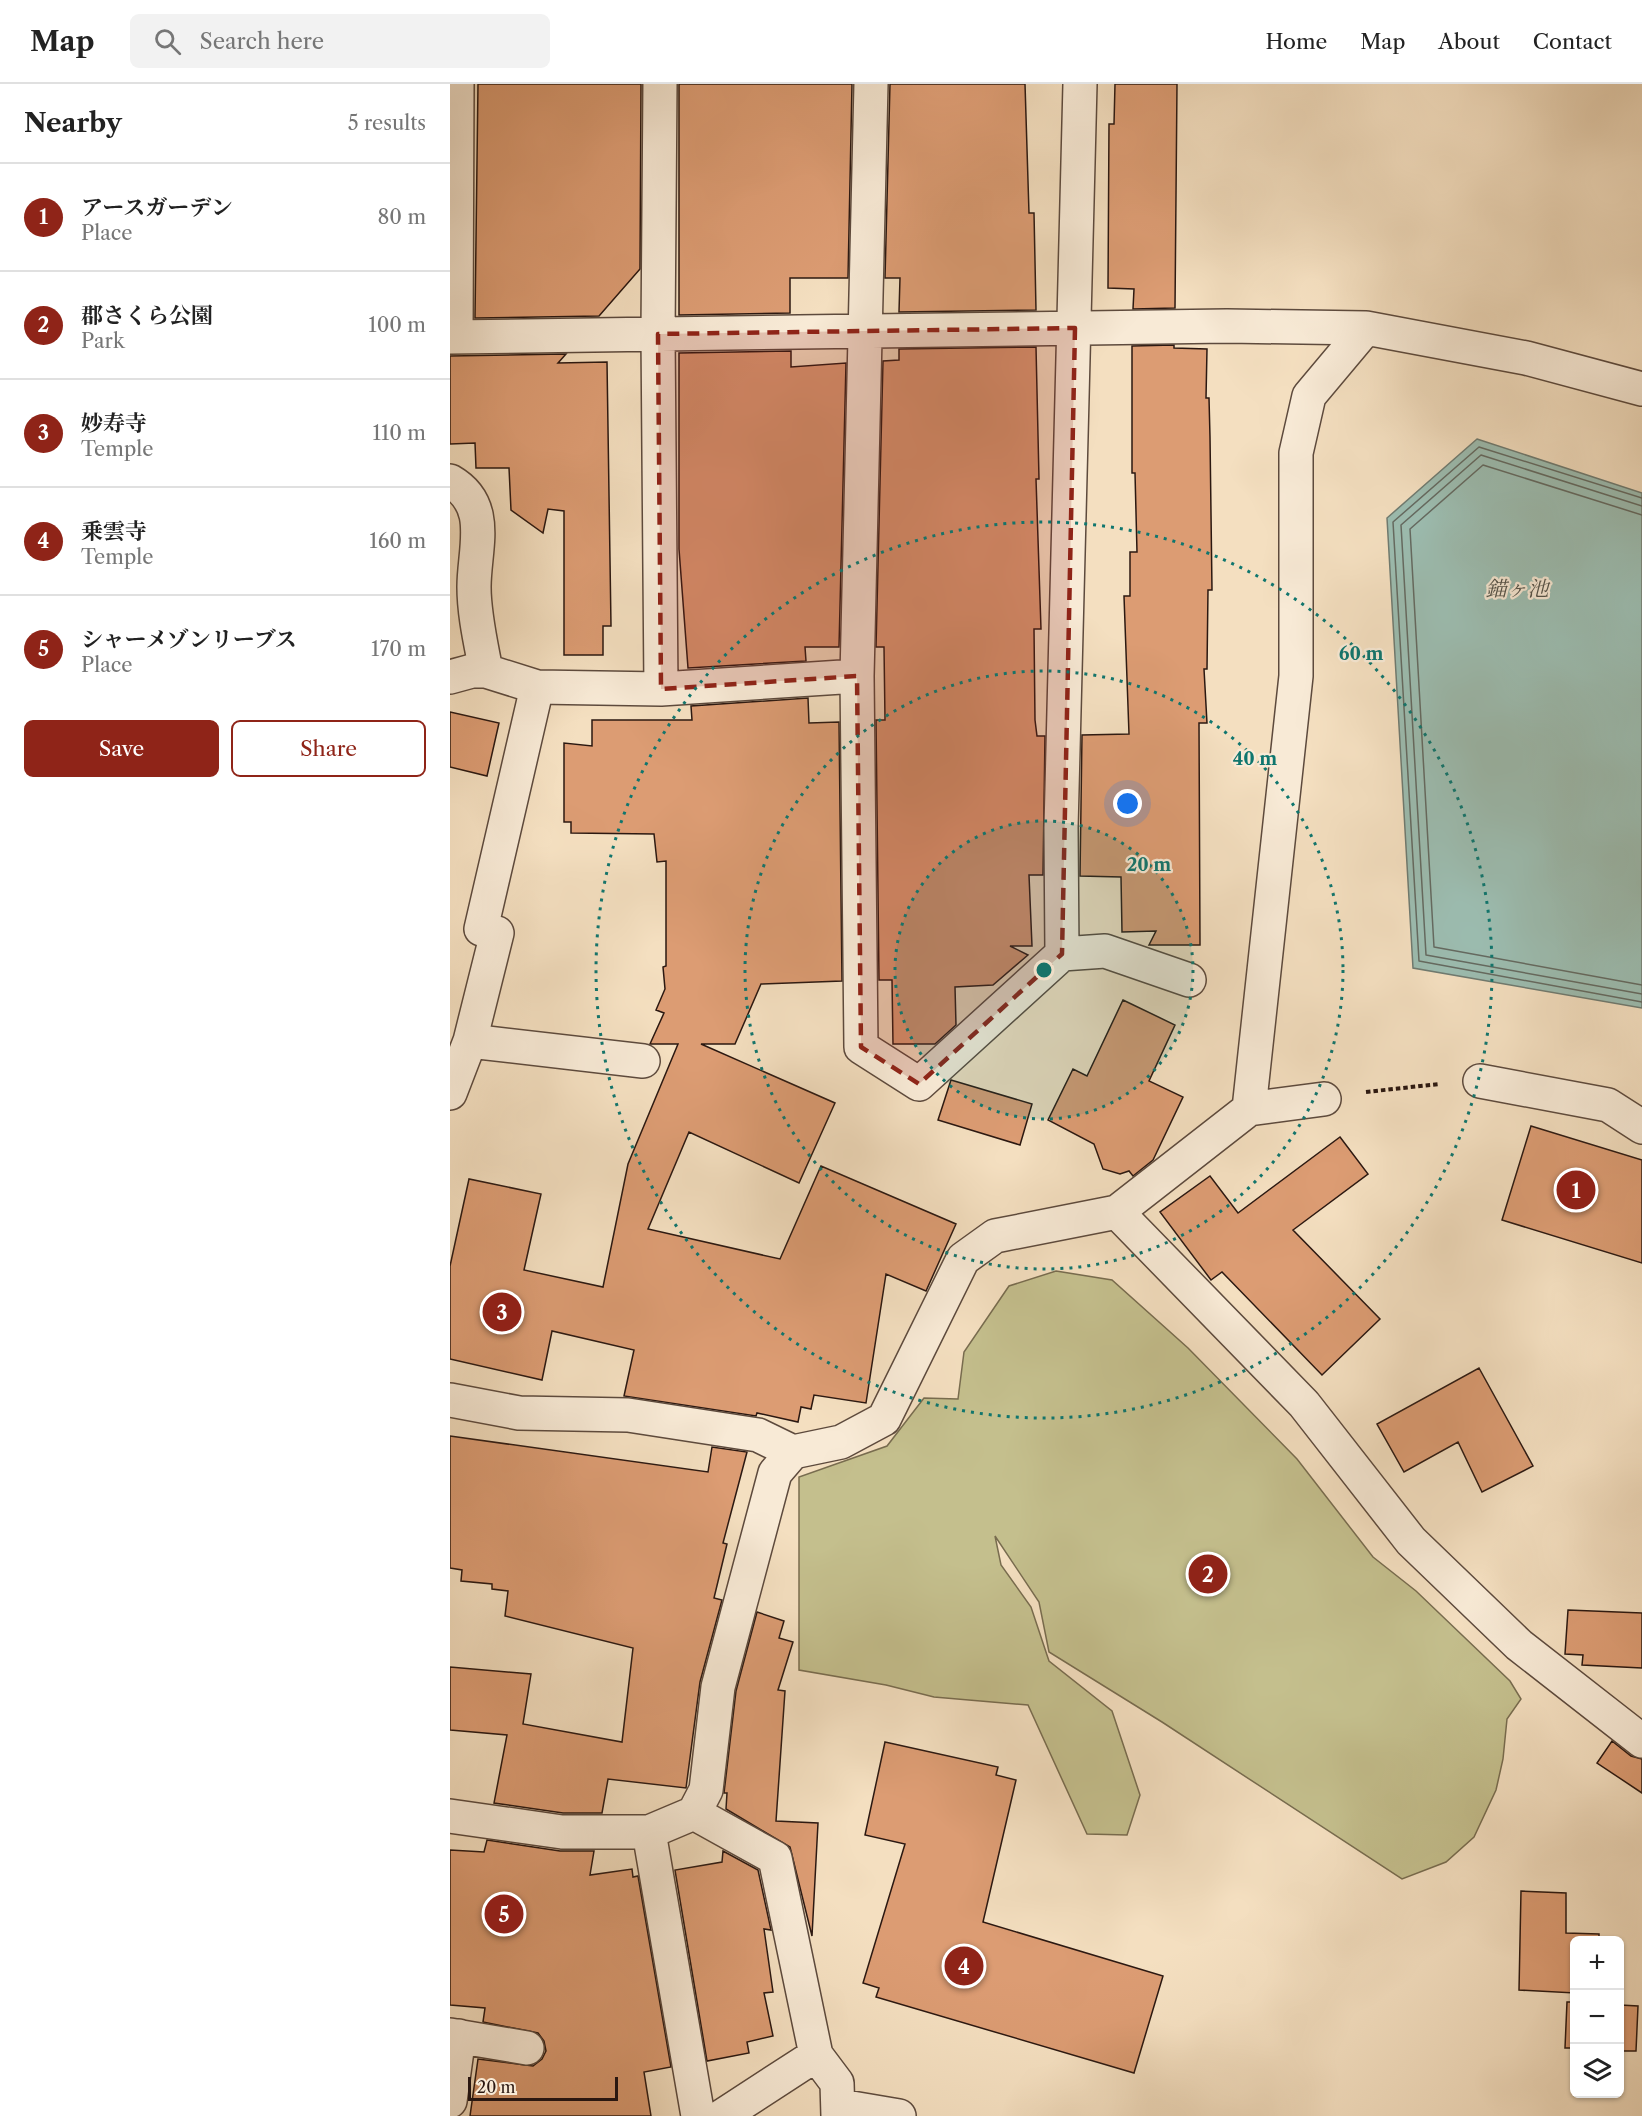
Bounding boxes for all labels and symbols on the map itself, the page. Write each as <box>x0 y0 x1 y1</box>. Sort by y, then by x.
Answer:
water label: 錨ヶ池 <box>1486 576 1550 601</box>
text: 60 m <box>1339 643 1383 665</box>
text: 40 m <box>1233 748 1277 770</box>
your location <box>1113 789 1142 818</box>
text: 20 m <box>1127 854 1171 876</box>
centre of rings <box>1034 960 1054 980</box>
pin: 1 <box>1556 1168 1596 1212</box>
pin: 3 <box>482 1290 522 1334</box>
pin: 2 <box>1188 1552 1227 1596</box>
pin: 5 <box>484 1892 524 1936</box>
pin: 4 <box>944 1944 984 1988</box>
scale bar <box>468 2074 618 2102</box>

